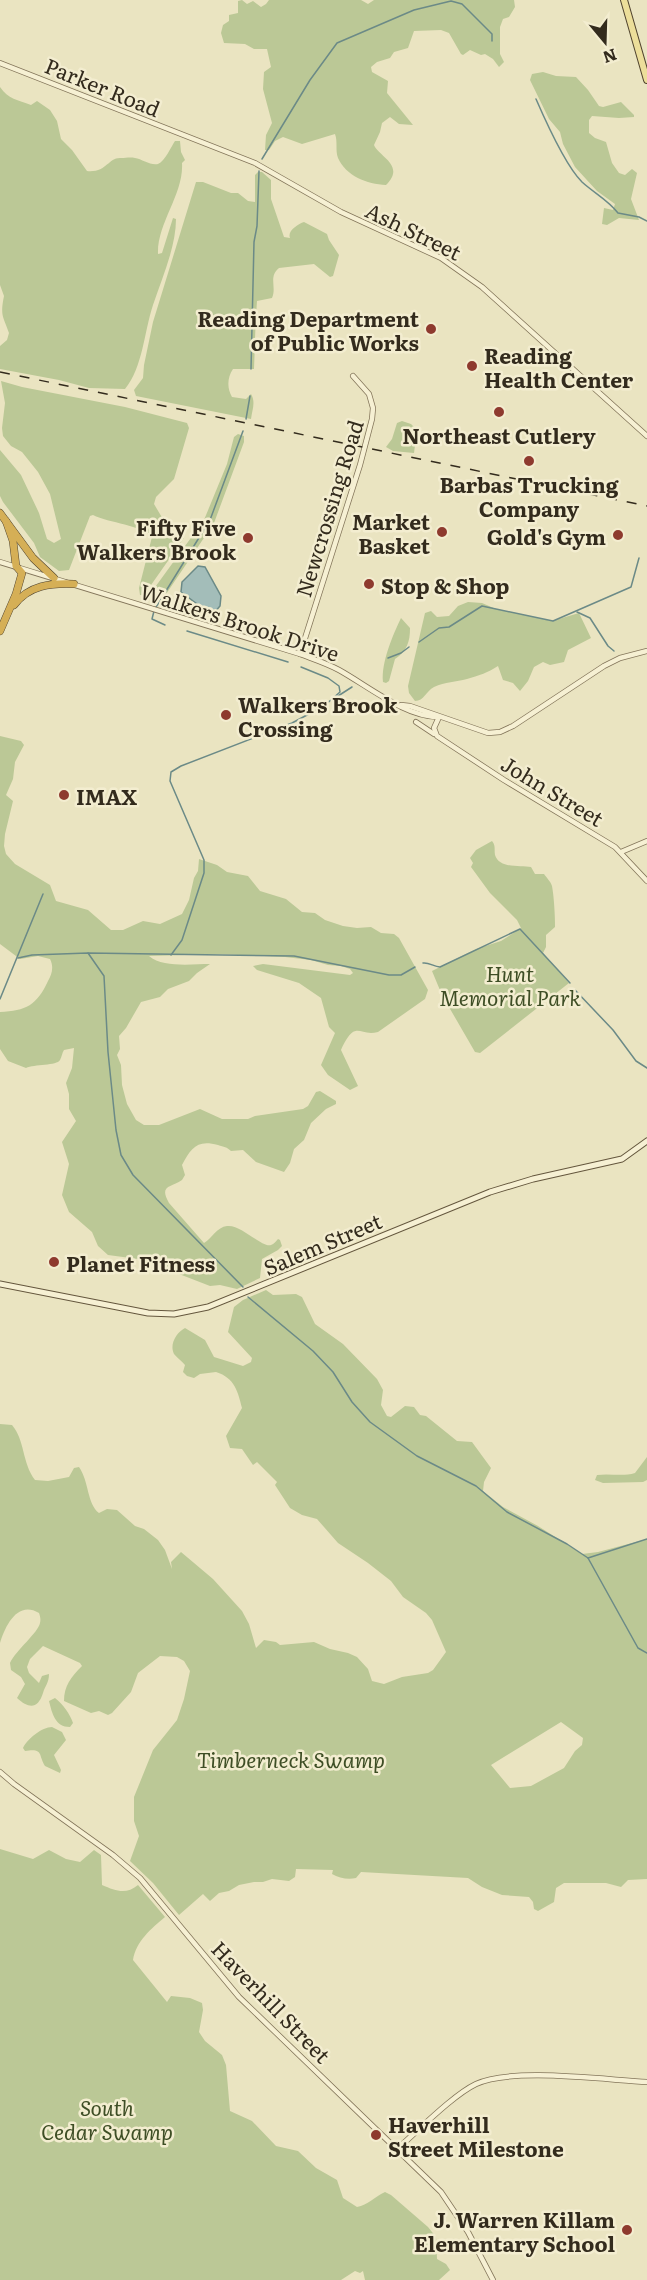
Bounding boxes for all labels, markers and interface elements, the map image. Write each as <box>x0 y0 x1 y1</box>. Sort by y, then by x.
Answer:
north arrow <box>575 12 635 72</box>
text: N <box>600 44 620 71</box>
street label: Parker Road <box>41 49 165 123</box>
street label: Ash Street <box>361 193 468 267</box>
place label: Reading Department of Public Works <box>197 302 420 357</box>
marker: Reading Department of Public Works <box>424 322 438 336</box>
place label: Reading Health Center <box>484 339 634 394</box>
marker: Reading Health Center <box>465 359 479 373</box>
marker: Northeast Cutlery <box>492 405 506 419</box>
street label: Newcrossing Road <box>286 415 370 600</box>
place label: Northeast Cutlery <box>402 419 596 450</box>
marker: Barbas Trucking Company <box>522 454 536 468</box>
place label: Barbas Trucking Company <box>439 468 619 523</box>
place label: Market Basket <box>352 505 431 560</box>
place label: Fifty Five Walkers Brook <box>76 511 237 566</box>
place label: Gold's Gym <box>487 520 606 551</box>
marker: Market Basket <box>435 525 449 539</box>
marker: Gold's Gym <box>611 528 625 542</box>
marker: Fifty Five Walkers Brook <box>241 531 255 545</box>
place label: Stop & Shop <box>381 569 510 600</box>
street label: Walkers Brook Drive <box>136 574 344 668</box>
marker: Stop & Shop <box>362 577 376 591</box>
place label: Walkers Brook Crossing <box>238 688 398 743</box>
marker: Walkers Brook Crossing <box>219 708 233 722</box>
street label: John Street <box>496 747 611 833</box>
place label: IMAX <box>76 780 137 811</box>
marker: IMAX <box>57 788 71 802</box>
park label: Hunt Memorial Park <box>439 957 581 1012</box>
street label: Salem Street <box>258 1204 386 1282</box>
place label: Planet Fitness <box>66 1247 215 1278</box>
marker: Planet Fitness <box>47 1255 61 1269</box>
park label: Timberneck Swamp <box>197 1743 385 1774</box>
street label: Haverhill Street <box>205 1933 339 2069</box>
park label: South Cedar Swamp <box>41 2091 173 2146</box>
place label: Haverhill Street Milestone <box>388 2108 564 2163</box>
marker: Haverhill Street Milestone <box>369 2128 383 2142</box>
place label: J. Warren Killam Elementary School <box>414 2203 615 2258</box>
marker: J. Warren Killam Elementary School <box>620 2223 634 2237</box>

